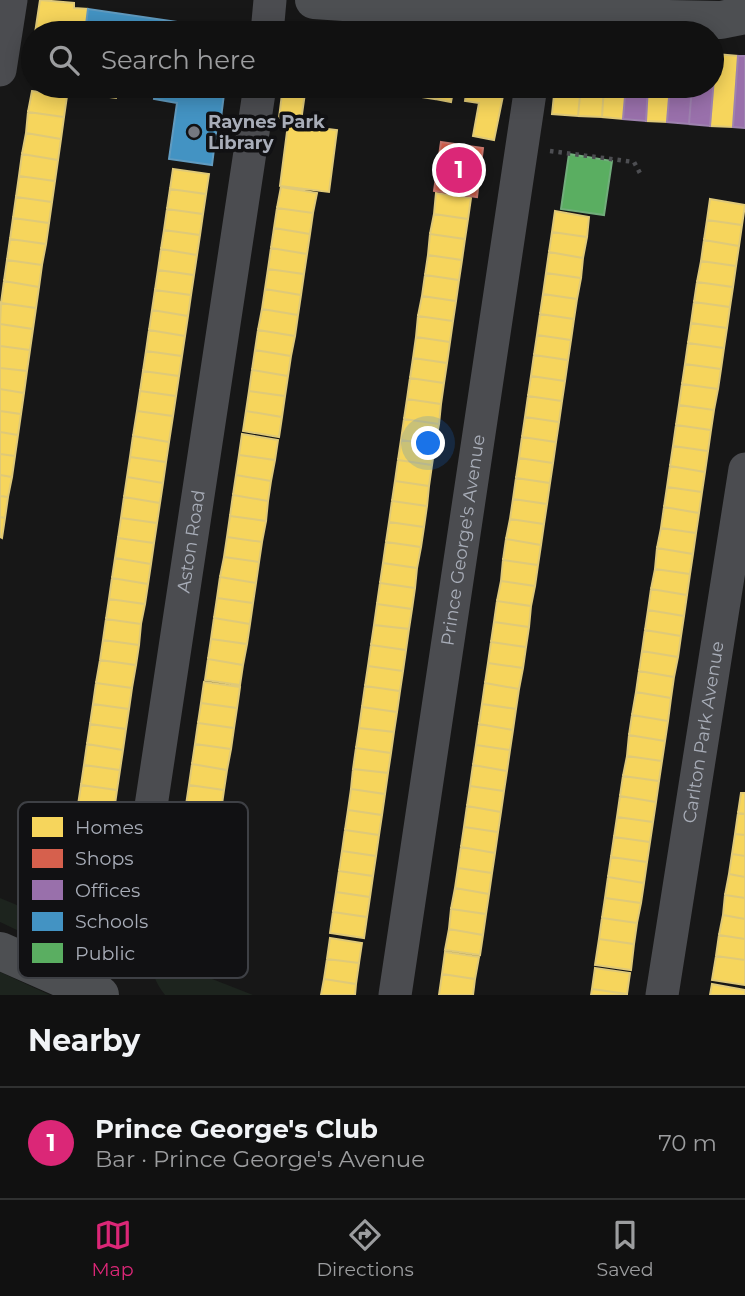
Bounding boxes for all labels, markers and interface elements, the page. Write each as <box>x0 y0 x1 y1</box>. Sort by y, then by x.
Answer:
search box <box>21 21 724 98</box>
icon: search <box>45 41 83 79</box>
text: Search here <box>101 44 256 76</box>
place label: Raynes Park Library <box>208 111 325 154</box>
marker: Raynes Park Library <box>186 124 202 140</box>
pin: 1 <box>436 144 482 196</box>
your location <box>411 426 445 460</box>
street label: Prince George's Avenue <box>436 433 490 647</box>
street label: Aston Road <box>172 488 210 594</box>
street label: Carlton Park Avenue <box>678 640 729 825</box>
legend <box>18 802 248 978</box>
text: Homes <box>75 816 143 839</box>
text: Shops <box>75 847 134 870</box>
text: Offices <box>75 879 140 902</box>
text: Schools <box>75 910 148 933</box>
text: Public <box>75 942 135 965</box>
text: Nearby <box>28 1022 140 1059</box>
text: Prince George's Club <box>95 1113 378 1145</box>
text: 1 <box>46 1129 56 1157</box>
text: 70 m <box>658 1129 717 1157</box>
text: Bar · Prince George's Avenue <box>95 1145 425 1173</box>
tab: Map <box>91 1216 134 1281</box>
tab: Directions <box>316 1216 414 1281</box>
tab: Saved <box>597 1216 654 1281</box>

